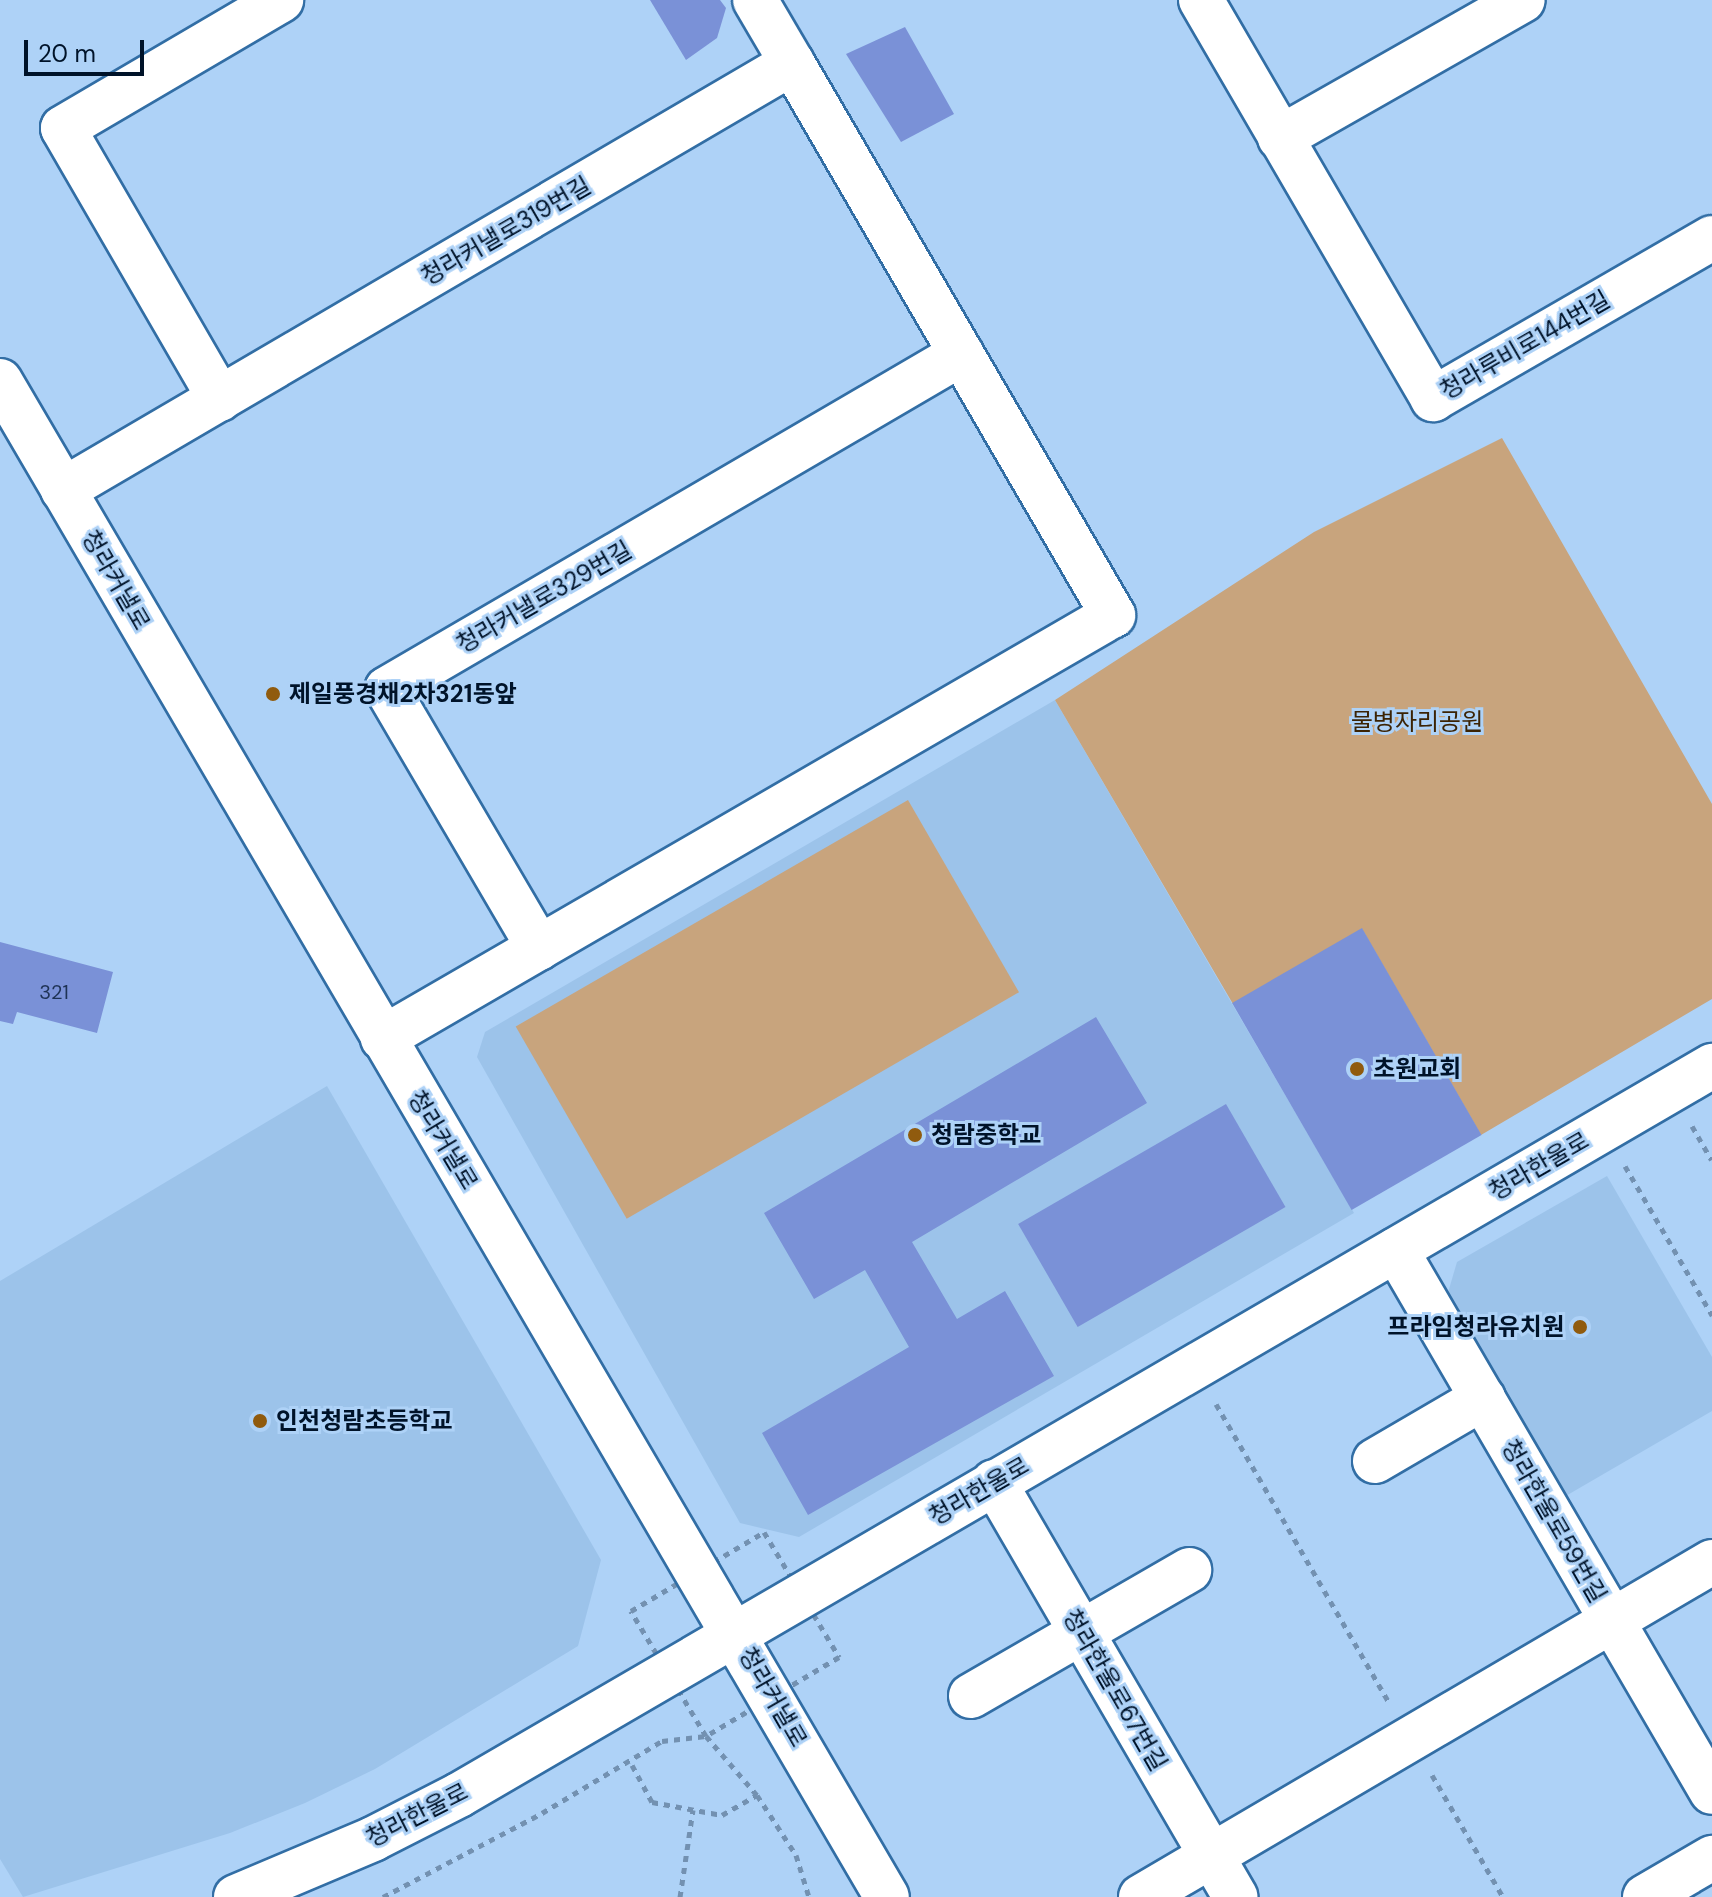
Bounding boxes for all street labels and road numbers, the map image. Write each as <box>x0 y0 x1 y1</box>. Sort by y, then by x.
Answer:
street label: 청라커낼로319번길 <box>416 171 596 291</box>
street label: 청라루비로144번길 <box>1435 285 1615 405</box>
street label: 청라커낼로 <box>76 525 156 635</box>
street label: 청라커낼로329번길 <box>451 535 637 659</box>
street label: 청라커낼로 <box>402 1085 484 1195</box>
street label: 청라한울로 <box>1484 1126 1594 1206</box>
street label: 청라한울로59번길 <box>1496 1434 1612 1608</box>
street label: 청라한울로 <box>924 1451 1034 1531</box>
street label: 청라한울로67번길 <box>1057 1604 1173 1776</box>
street label: 청라커낼로 <box>733 1642 813 1752</box>
street label: 청라한울로 <box>361 1777 473 1853</box>

